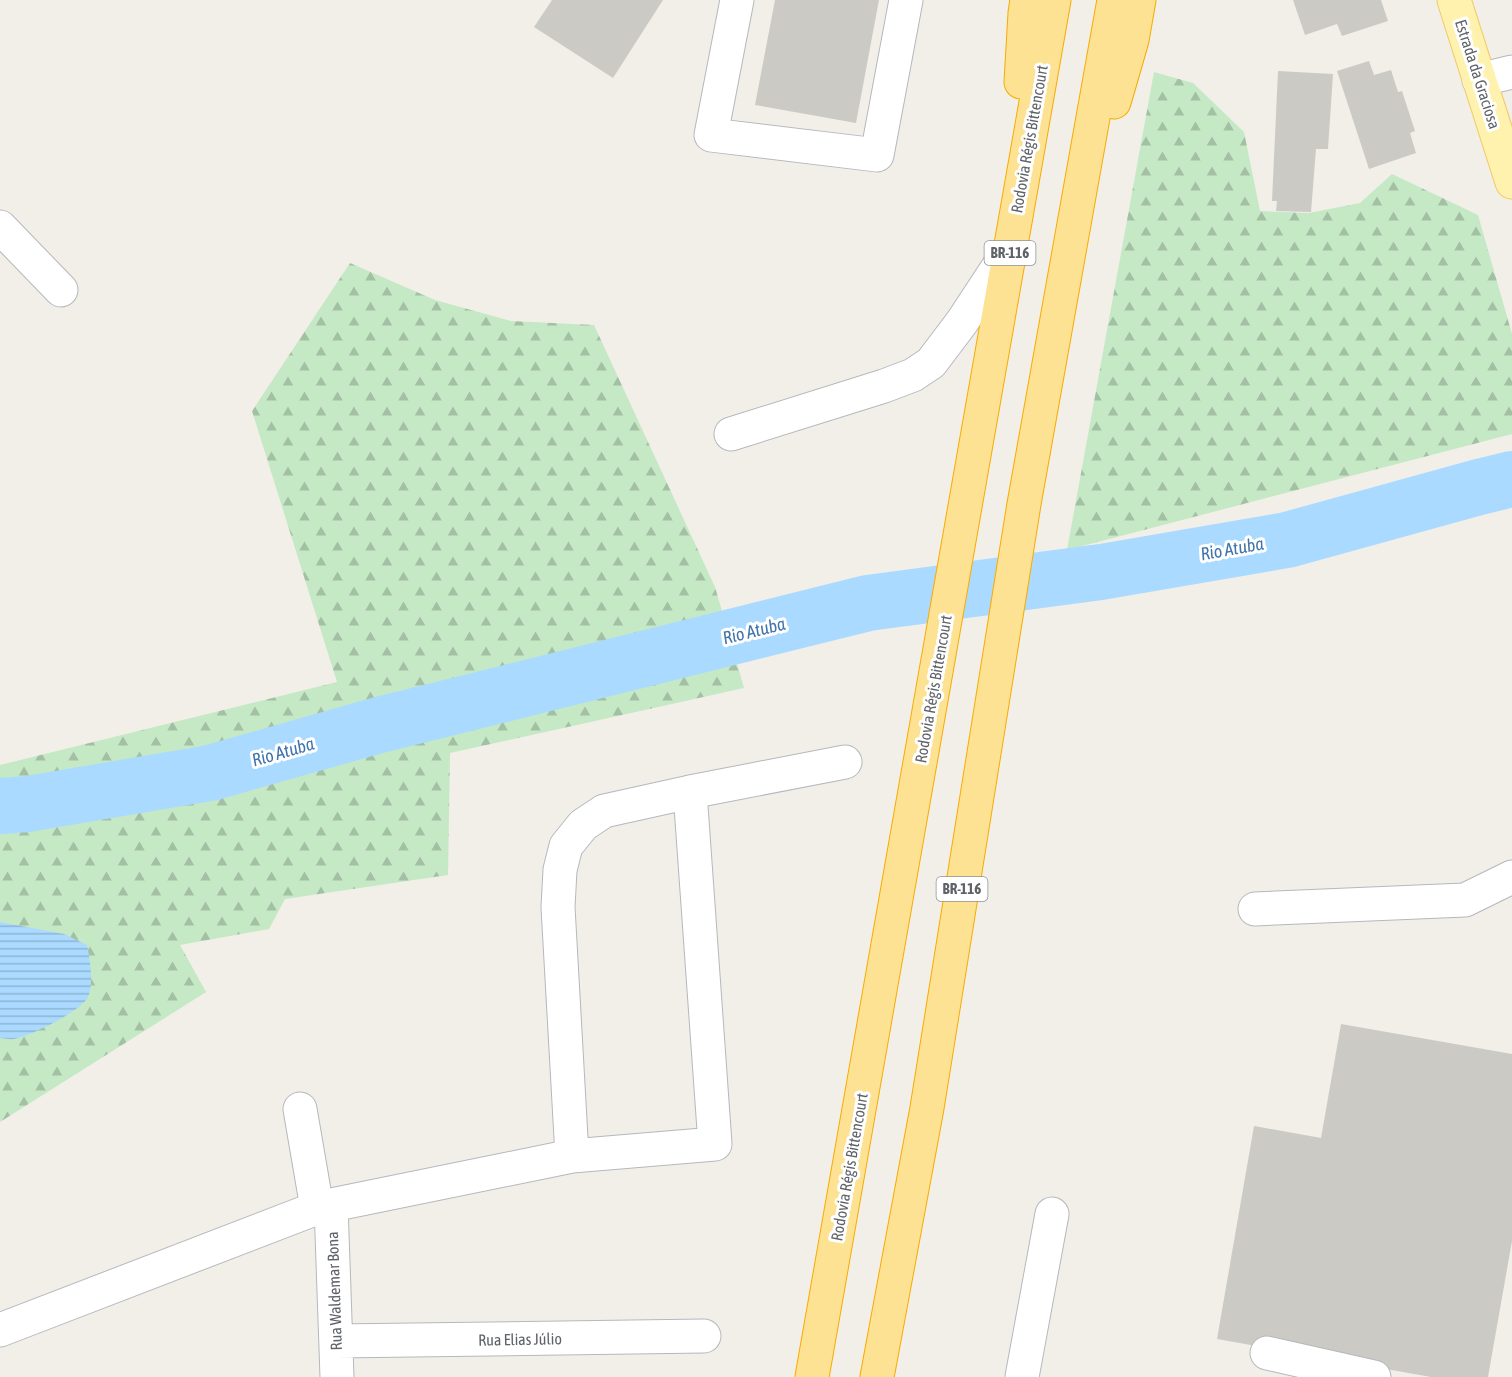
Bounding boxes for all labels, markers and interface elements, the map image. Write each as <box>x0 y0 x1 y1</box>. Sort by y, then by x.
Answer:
street label: Estrada da Graciosa <box>1452 17 1504 131</box>
street label: Rodovia Régis Bittencourt <box>1007 63 1052 214</box>
road number: BR-116 <box>984 241 1036 265</box>
water label: Rio Atuba <box>1199 533 1266 564</box>
water label: Rio Atuba <box>720 612 788 648</box>
street label: Rodovia Régis Bittencourt <box>911 613 956 764</box>
water label: Rio Atuba <box>249 732 317 770</box>
road number: BR-116 <box>936 877 988 901</box>
street label: Rodovia Régis Bittencourt <box>827 1091 872 1242</box>
street label: Rua Waldemar Bona <box>323 1231 345 1351</box>
street label: Rua Elias Júlio <box>478 1329 562 1349</box>

